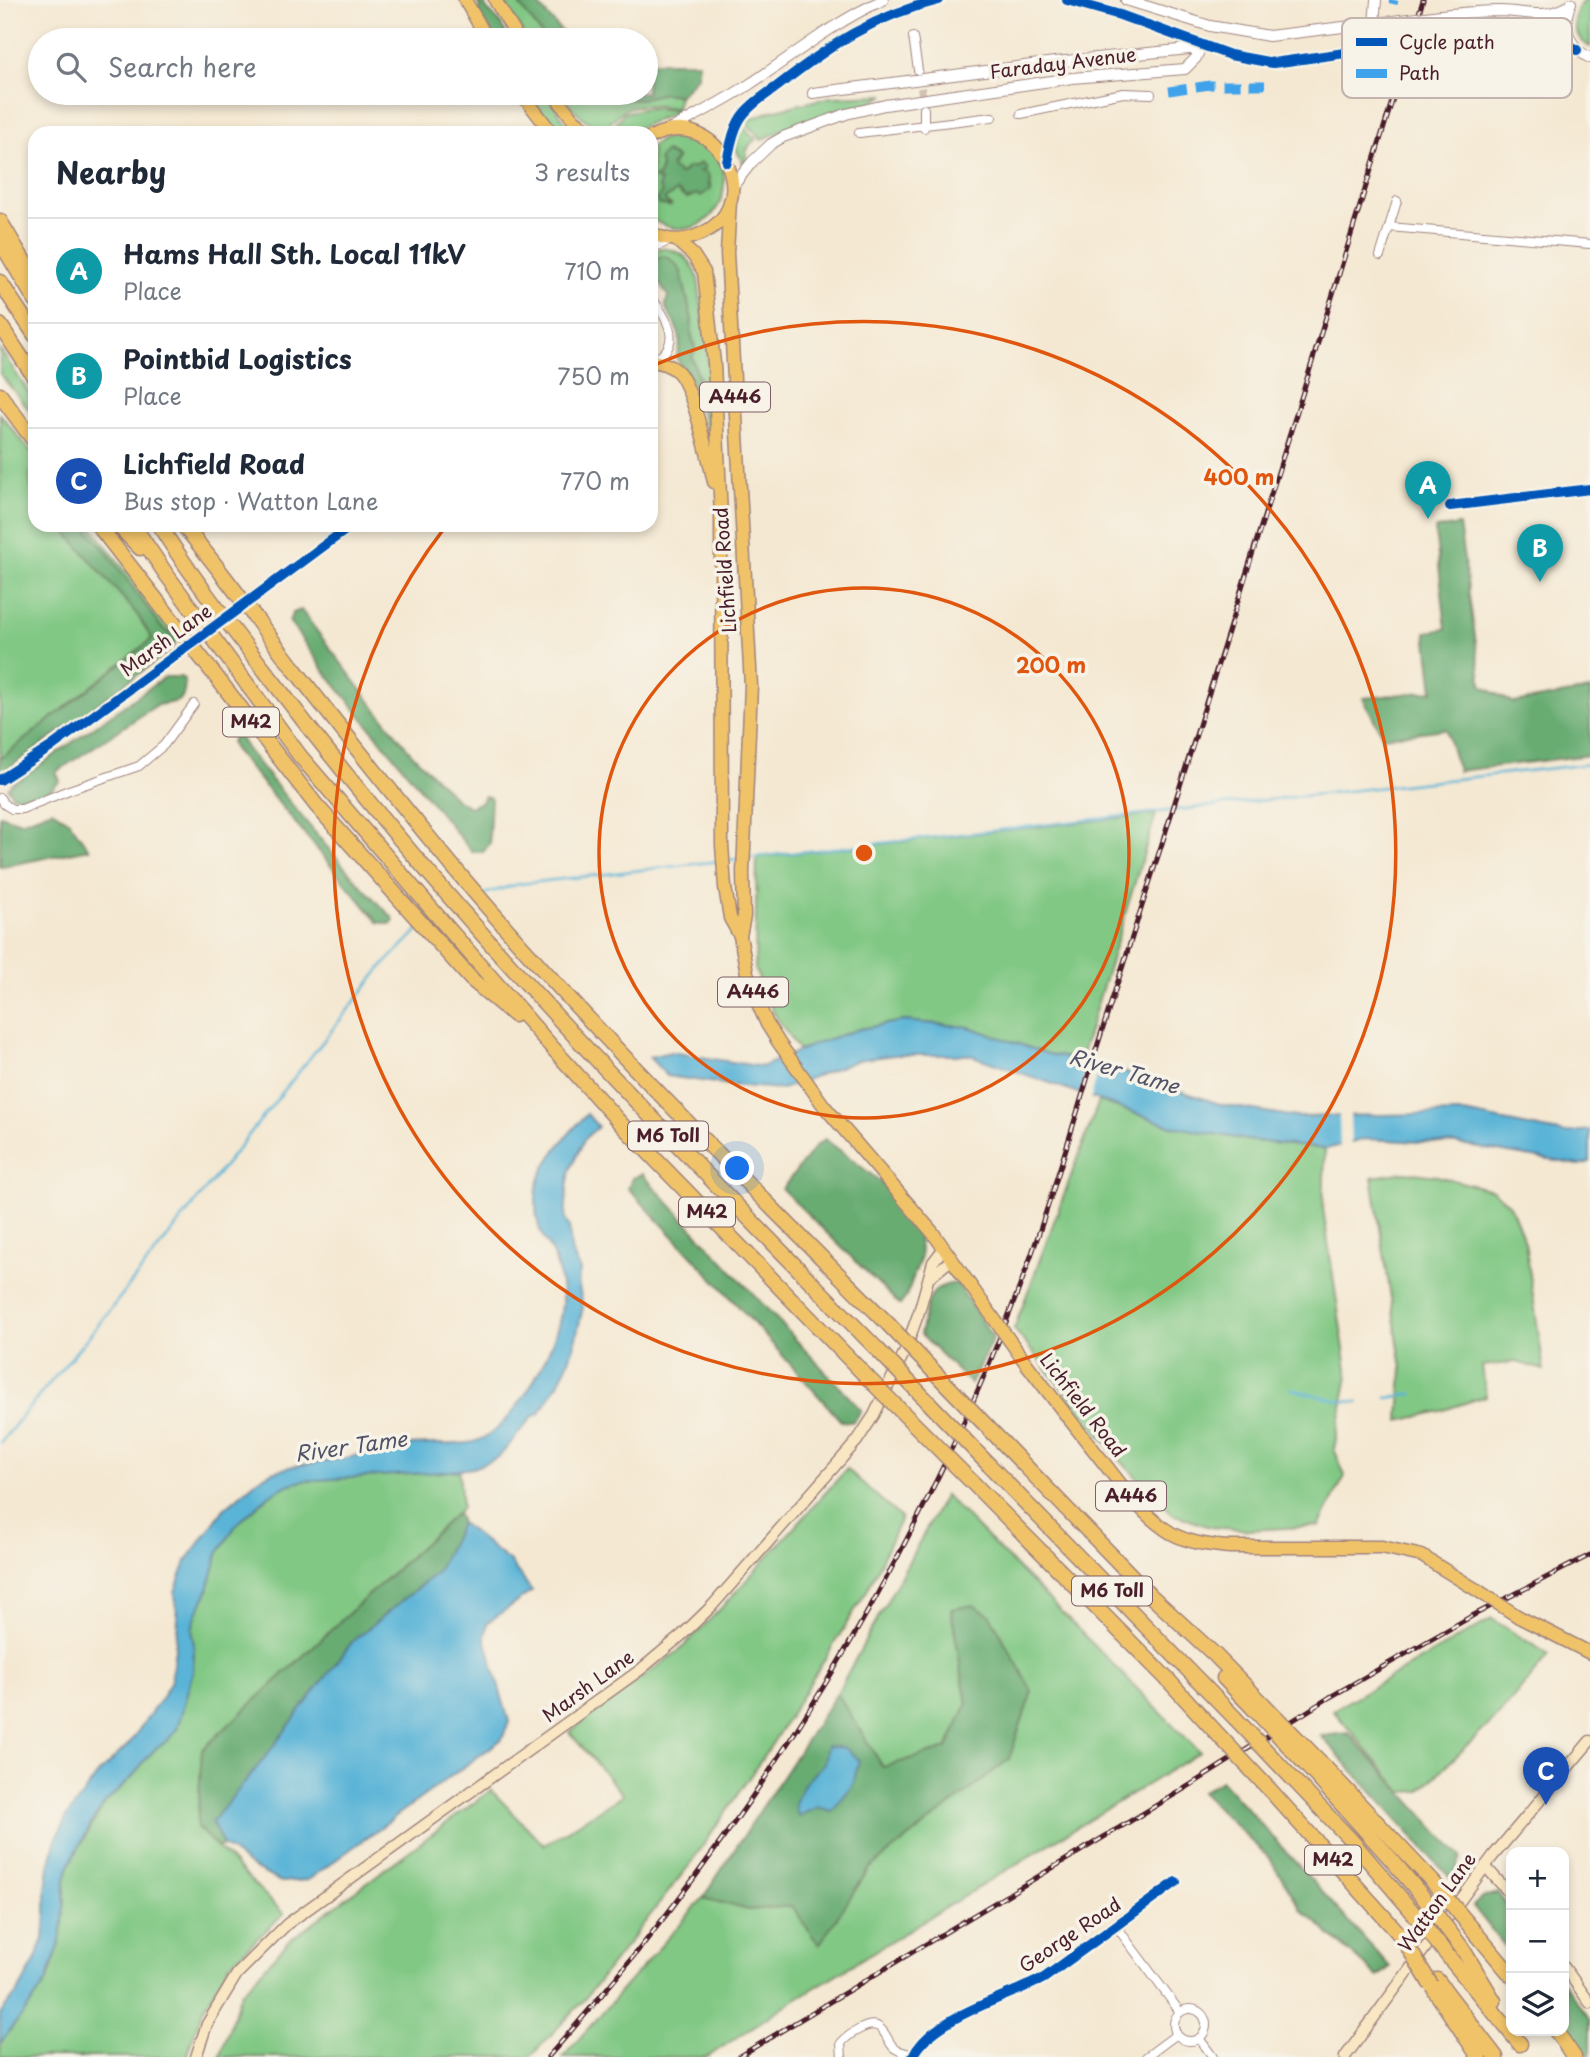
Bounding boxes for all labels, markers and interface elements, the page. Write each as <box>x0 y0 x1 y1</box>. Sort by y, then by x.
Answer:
legend <box>1342 18 1572 98</box>
text: Cycle path <box>1399 27 1495 55</box>
search box <box>28 28 658 105</box>
street label: Faraday Avenue <box>988 39 1138 85</box>
text: Search here <box>108 47 257 86</box>
icon: search <box>52 48 90 86</box>
text: Path <box>1399 58 1440 86</box>
text: Nearby <box>56 149 166 194</box>
text: 3 results <box>534 154 630 189</box>
text: Hams Hall Sth. Local 11kV <box>123 234 466 273</box>
text: A <box>70 253 88 288</box>
text: 710 m <box>564 253 630 288</box>
text: Place <box>123 273 182 308</box>
text: Pointbid Logistics <box>123 339 352 378</box>
text: B <box>71 358 87 393</box>
text: 750 m <box>557 358 630 393</box>
text: Place <box>123 378 182 413</box>
road number: A446 <box>700 382 770 412</box>
text: Lichfield Road <box>123 444 305 483</box>
text: 400 m <box>1204 460 1274 492</box>
pin: A <box>1405 461 1451 519</box>
text: C <box>70 463 88 498</box>
text: 770 m <box>560 463 630 498</box>
text: Bus stop · Watton Lane <box>123 483 379 518</box>
street label: Lichfield Road <box>706 506 742 634</box>
pin: B <box>1517 524 1563 582</box>
street label: Marsh Lane <box>114 596 217 682</box>
text: 200 m <box>1016 648 1086 680</box>
road number: M42 <box>223 708 279 736</box>
centre of rings <box>852 841 876 865</box>
road number: A446 <box>718 978 788 1007</box>
water label: River Tame <box>1066 1039 1185 1102</box>
road number: M6 Toll <box>628 1121 708 1150</box>
your location <box>720 1151 754 1185</box>
road number: M42 <box>679 1198 735 1226</box>
street label: Lichfield Road <box>1034 1346 1134 1463</box>
water label: River Tame <box>293 1421 411 1469</box>
road number: A446 <box>1096 1482 1166 1511</box>
road number: M6 Toll <box>1072 1576 1152 1606</box>
street label: Marsh Lane <box>536 1642 639 1728</box>
pin: C <box>1523 1747 1569 1805</box>
road number: M42 <box>1305 1846 1361 1874</box>
street label: Watton Lane <box>1390 1846 1482 1957</box>
map controls <box>1506 1847 1569 2036</box>
button: + <box>1506 1847 1569 1910</box>
street label: George Road <box>1013 1890 1126 1979</box>
button: − <box>1506 1910 1569 1973</box>
button: layers <box>1506 1973 1569 2036</box>

